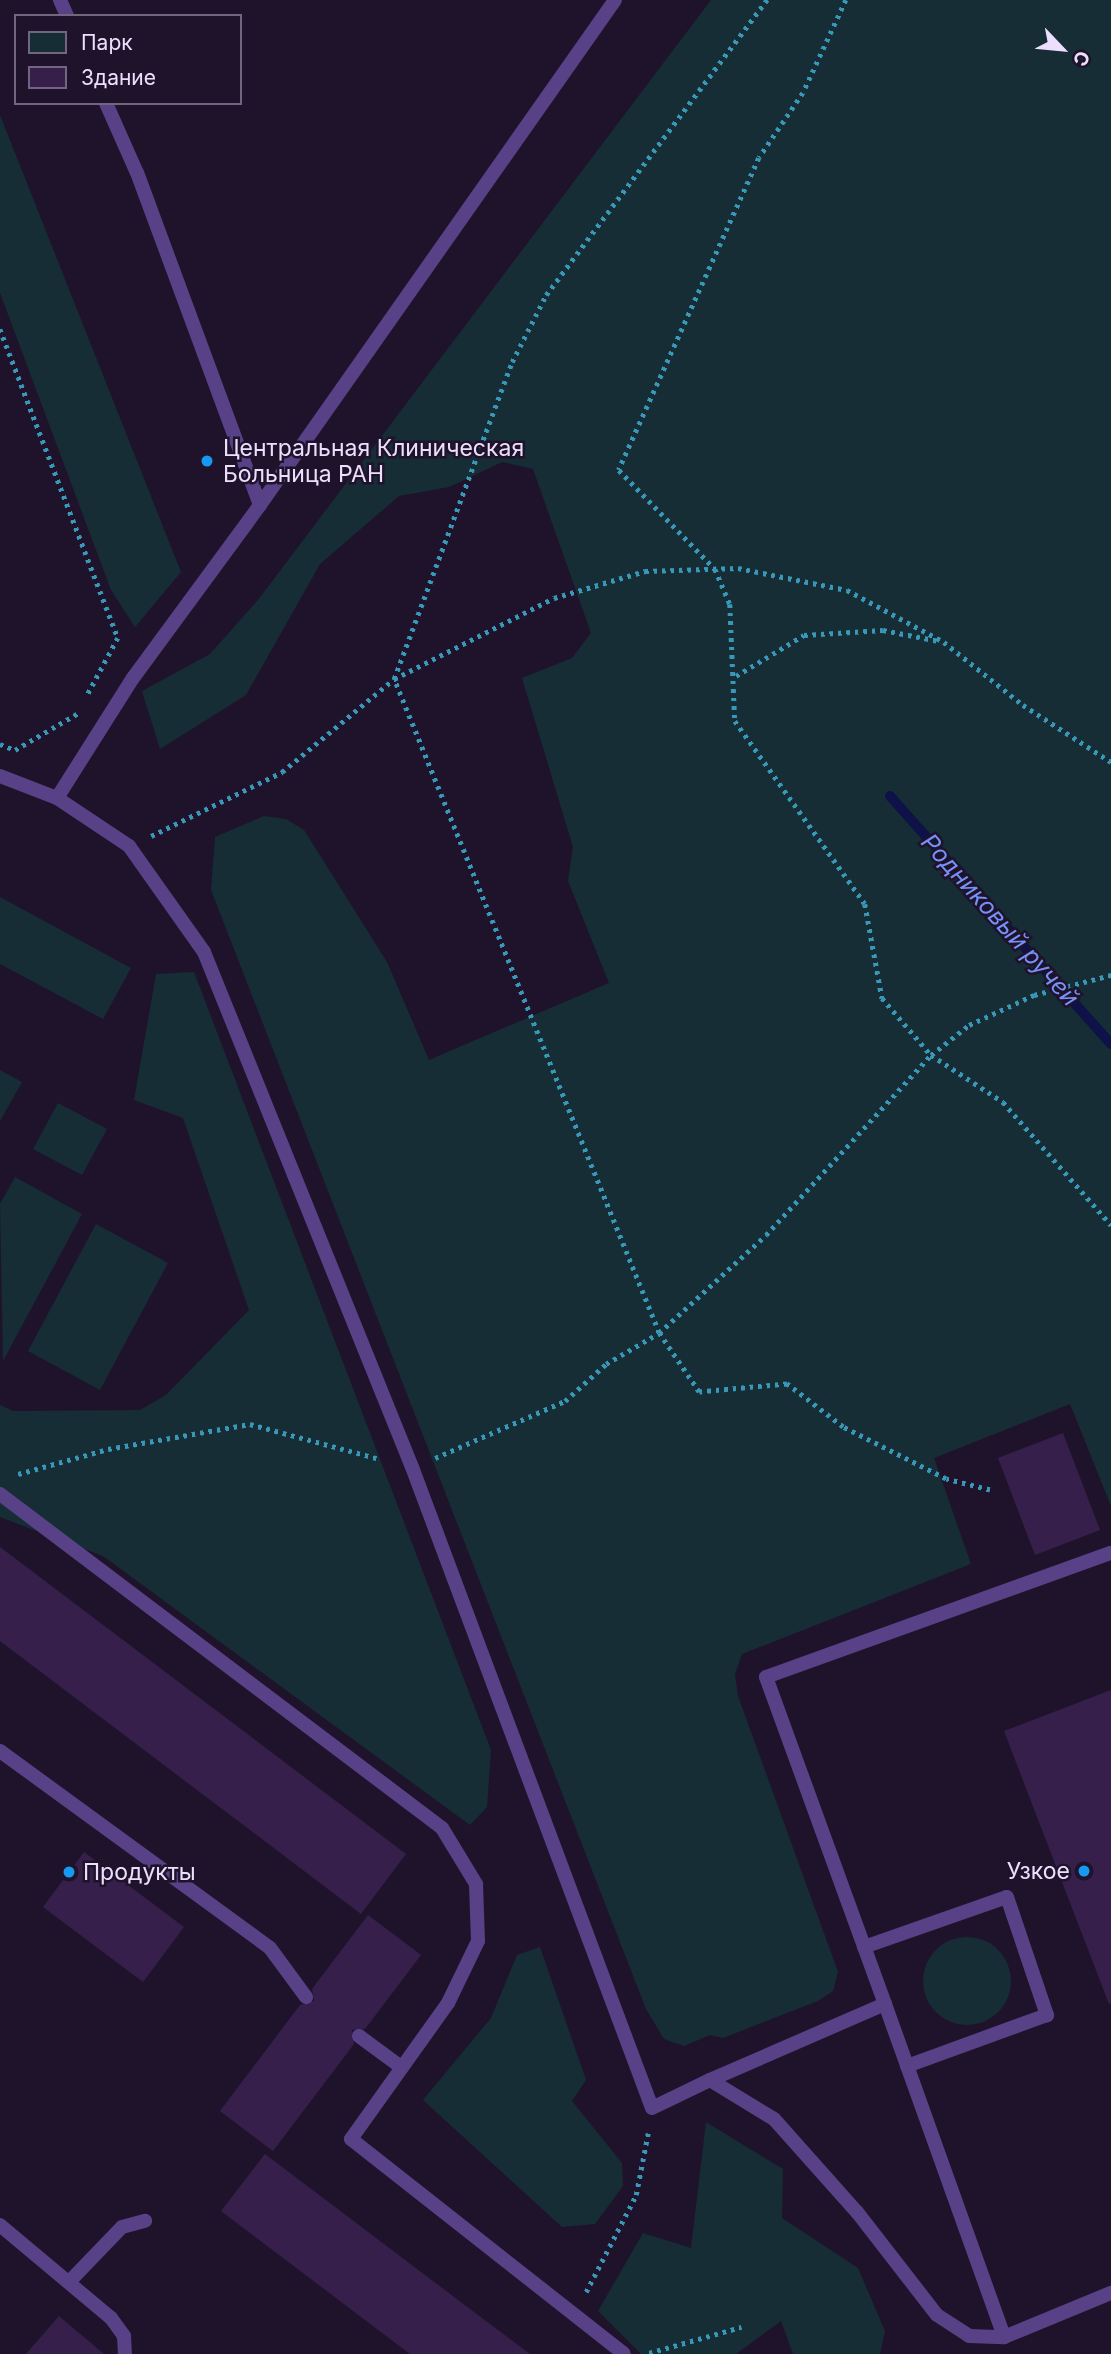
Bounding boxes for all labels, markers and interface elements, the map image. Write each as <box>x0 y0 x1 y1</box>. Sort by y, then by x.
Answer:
legend <box>14 14 242 105</box>
north arrow <box>1027 14 1097 84</box>
text: Парк <box>81 30 133 55</box>
text: С <box>1068 47 1095 70</box>
text: Здание <box>81 65 156 90</box>
place label: Центральная Клиническая Больница РАН <box>223 434 524 488</box>
marker: Центральная Клиническая Больница РАН <box>197 451 217 471</box>
water label: Родниковый ручей <box>915 828 1085 1012</box>
place label: Узкое <box>1007 1857 1070 1885</box>
place label: Продукты <box>83 1858 196 1886</box>
marker: Узкое <box>1076 1863 1092 1879</box>
marker: Продукты <box>61 1864 77 1880</box>

